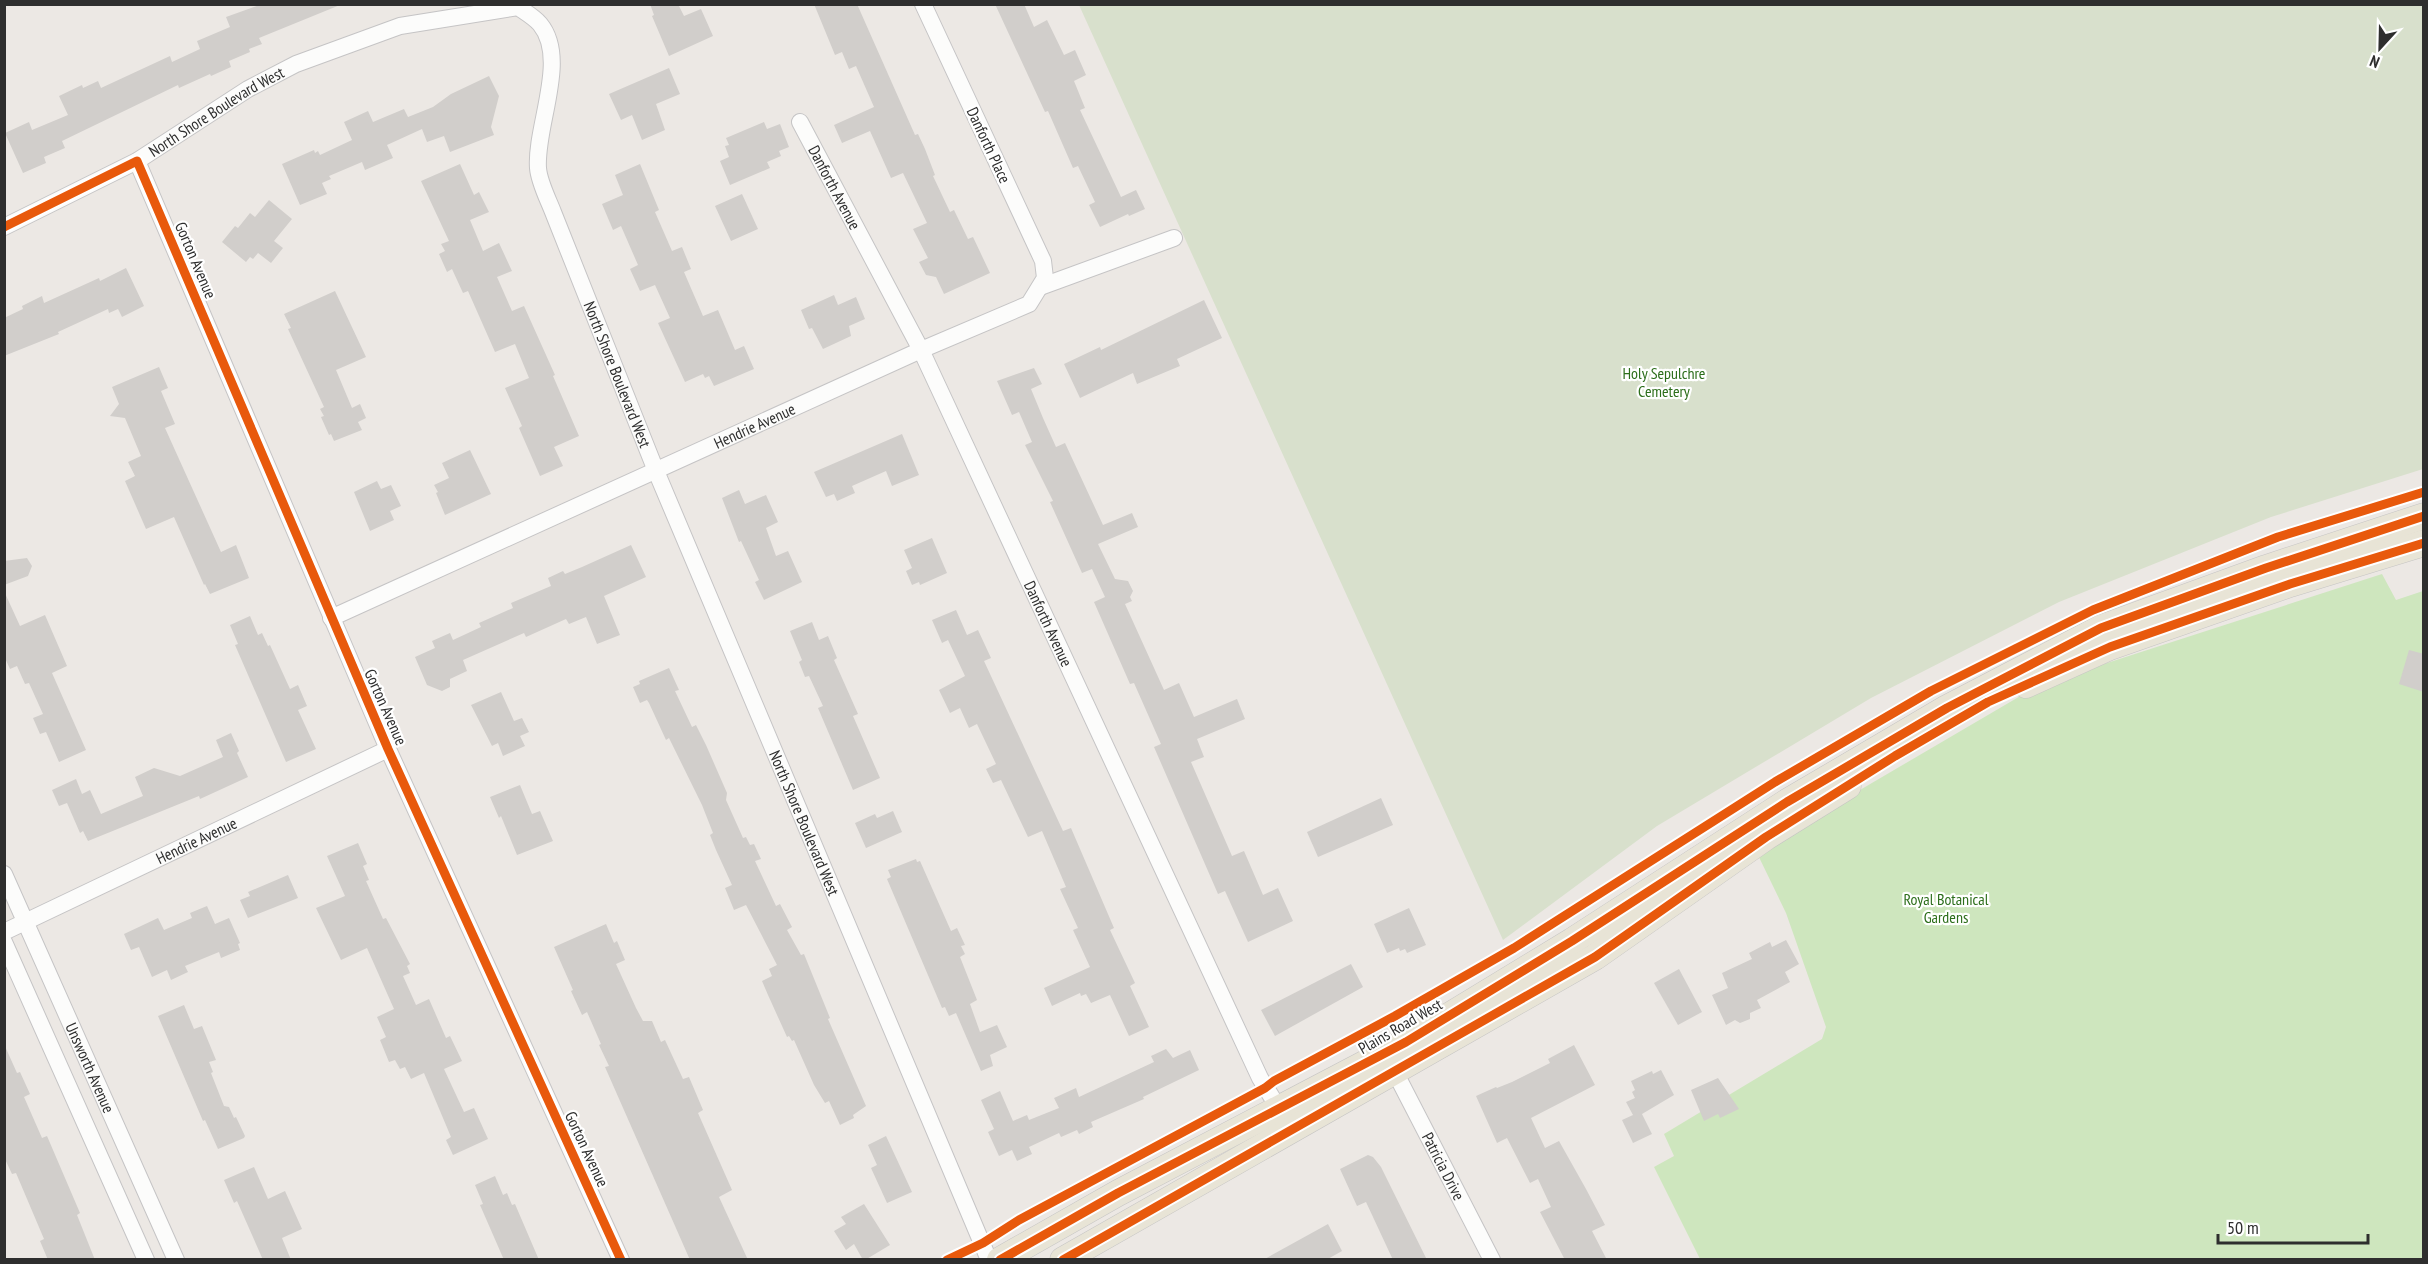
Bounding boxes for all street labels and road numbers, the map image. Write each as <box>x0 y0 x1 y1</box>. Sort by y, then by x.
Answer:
street label: North Shore Boulevard West <box>145 62 288 161</box>
street label: Danforth Place <box>963 104 1015 186</box>
street label: Danforth Avenue <box>804 142 865 233</box>
street label: Gorton Avenue <box>171 219 221 301</box>
street label: North Shore Boulevard West <box>579 298 656 451</box>
street label: Hendrie Avenue <box>711 399 798 453</box>
street label: Danforth Avenue <box>1020 578 1077 670</box>
street label: Gorton Avenue <box>360 666 412 748</box>
street label: North Shore Boulevard West <box>765 747 844 899</box>
street label: Hendrie Avenue <box>153 813 240 868</box>
street label: Plains Road West <box>1354 994 1446 1058</box>
street label: Unsworth Avenue <box>61 1019 119 1116</box>
street label: Gorton Avenue <box>561 1108 613 1190</box>
street label: Patricia Drive <box>1418 1129 1469 1203</box>

